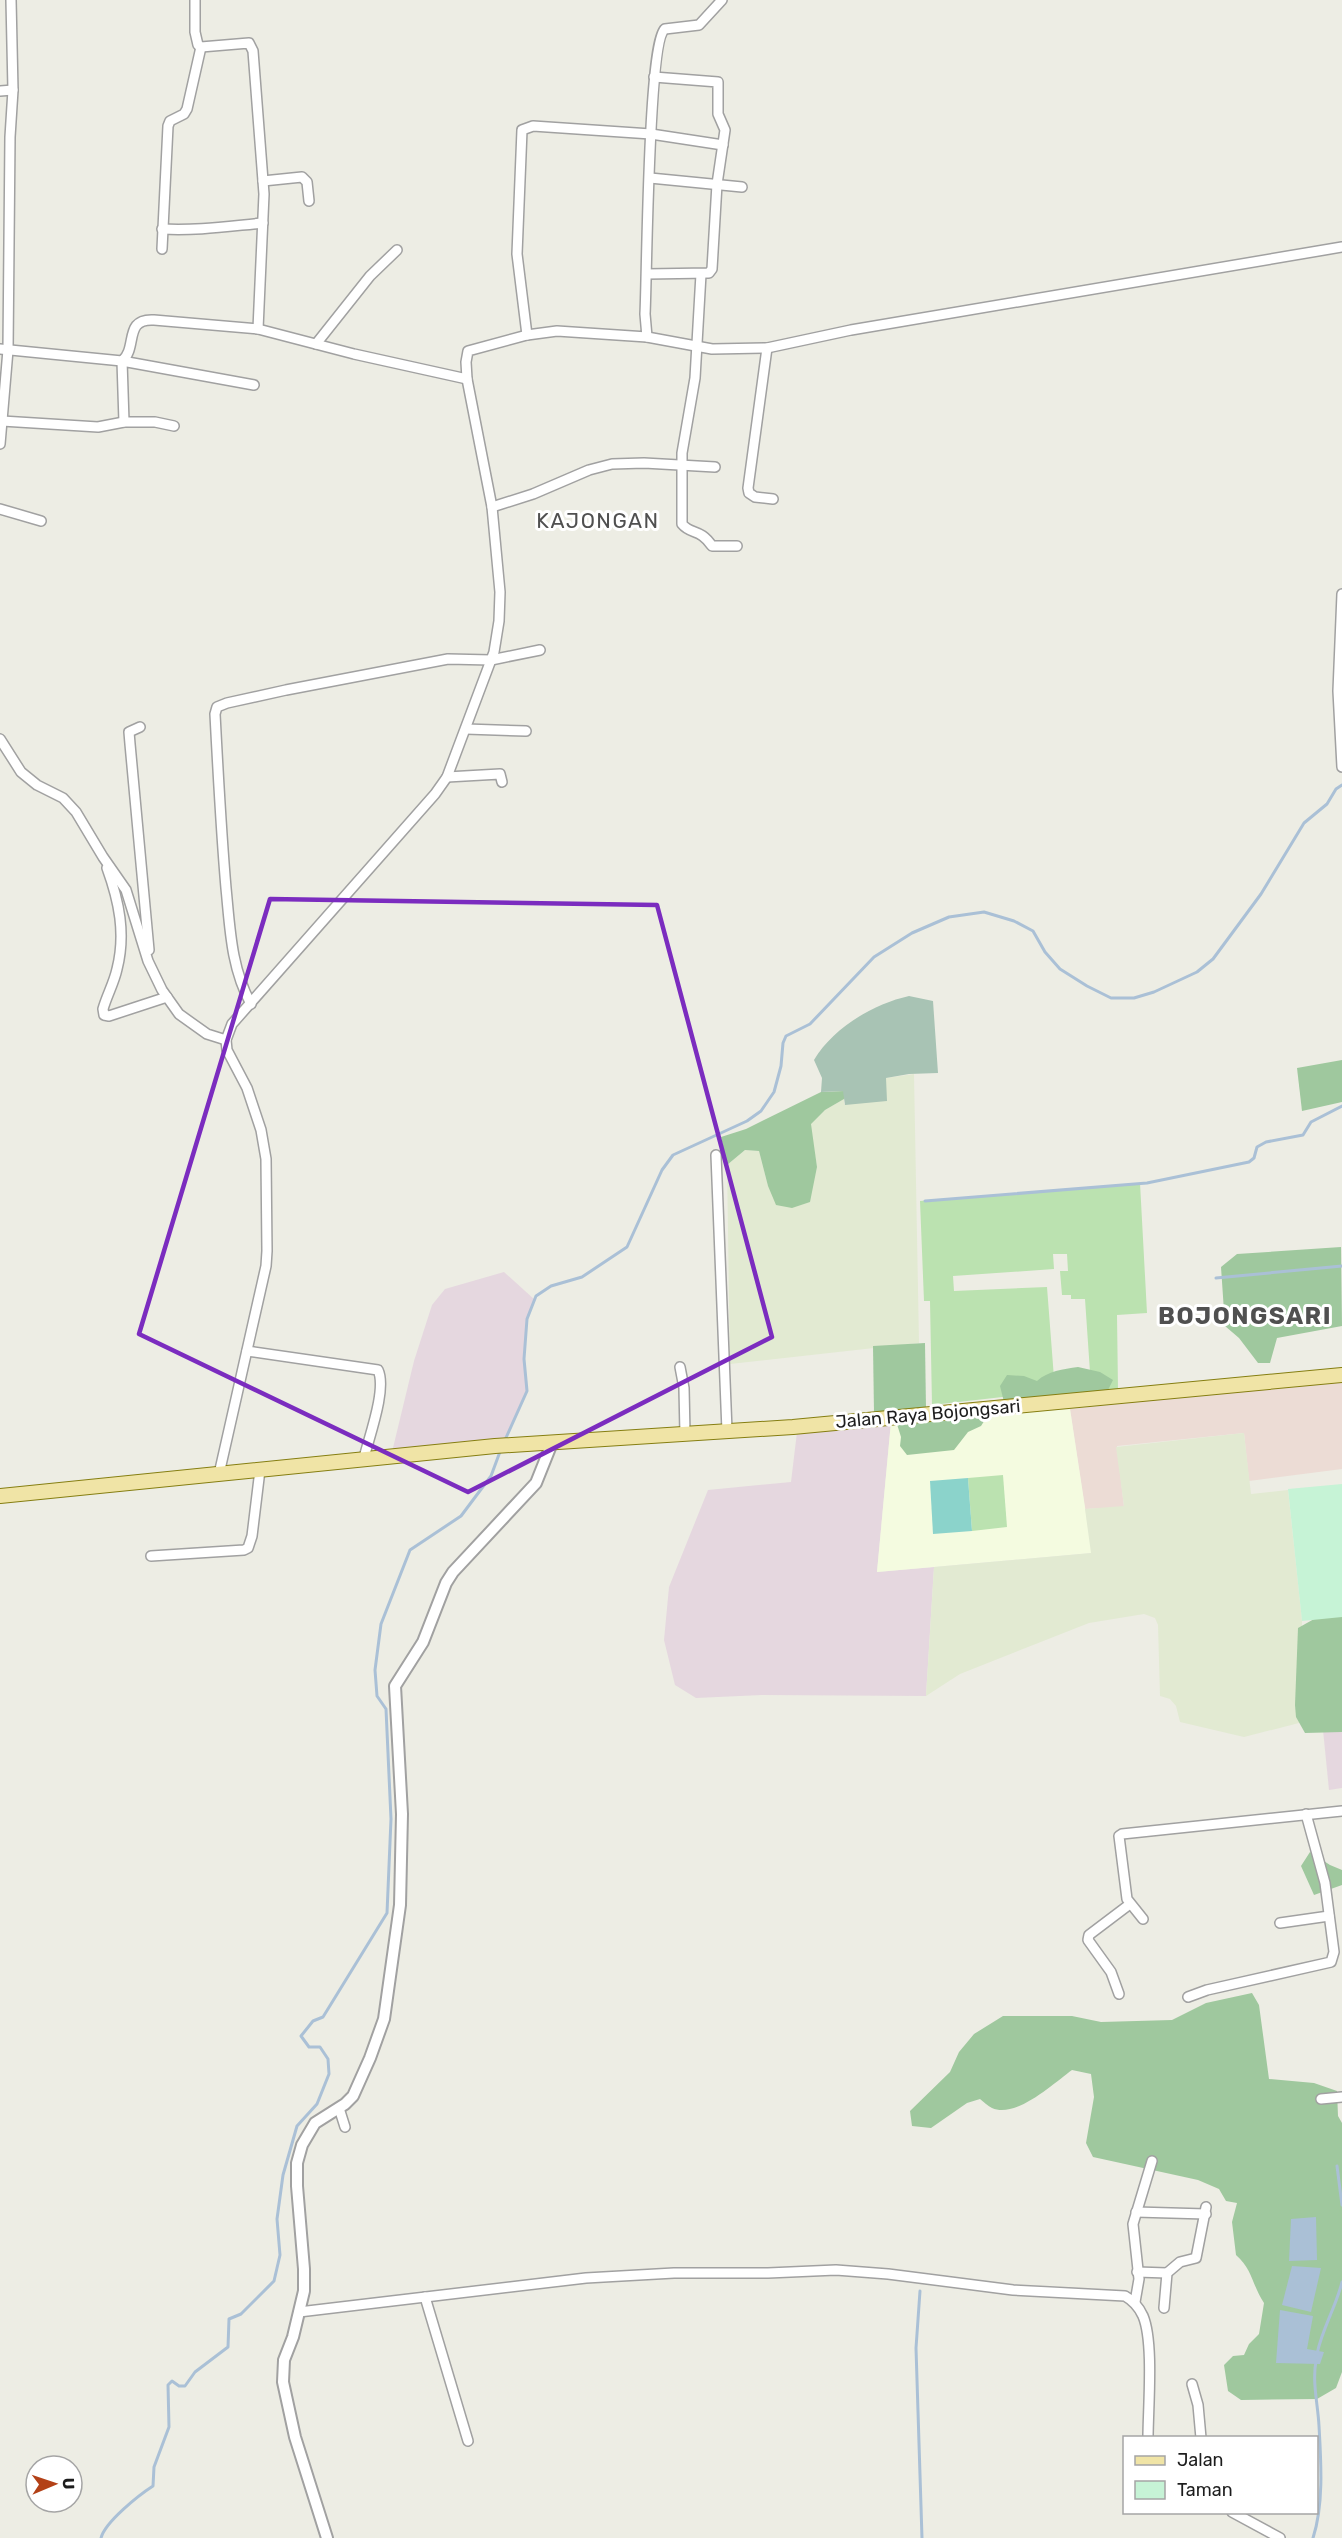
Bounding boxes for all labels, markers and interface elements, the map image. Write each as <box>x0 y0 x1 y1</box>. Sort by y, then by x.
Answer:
district label: KAJONGAN <box>536 508 660 533</box>
district label: BOJONGSARI <box>1158 1302 1332 1330</box>
street label: Jalan Raya Bojongsari <box>835 1395 1021 1433</box>
legend <box>1123 2436 1318 2514</box>
text: Jalan <box>1177 2449 1224 2471</box>
north arrow <box>24 2454 84 2514</box>
text: U <box>59 2477 78 2490</box>
text: Taman <box>1177 2479 1233 2501</box>

